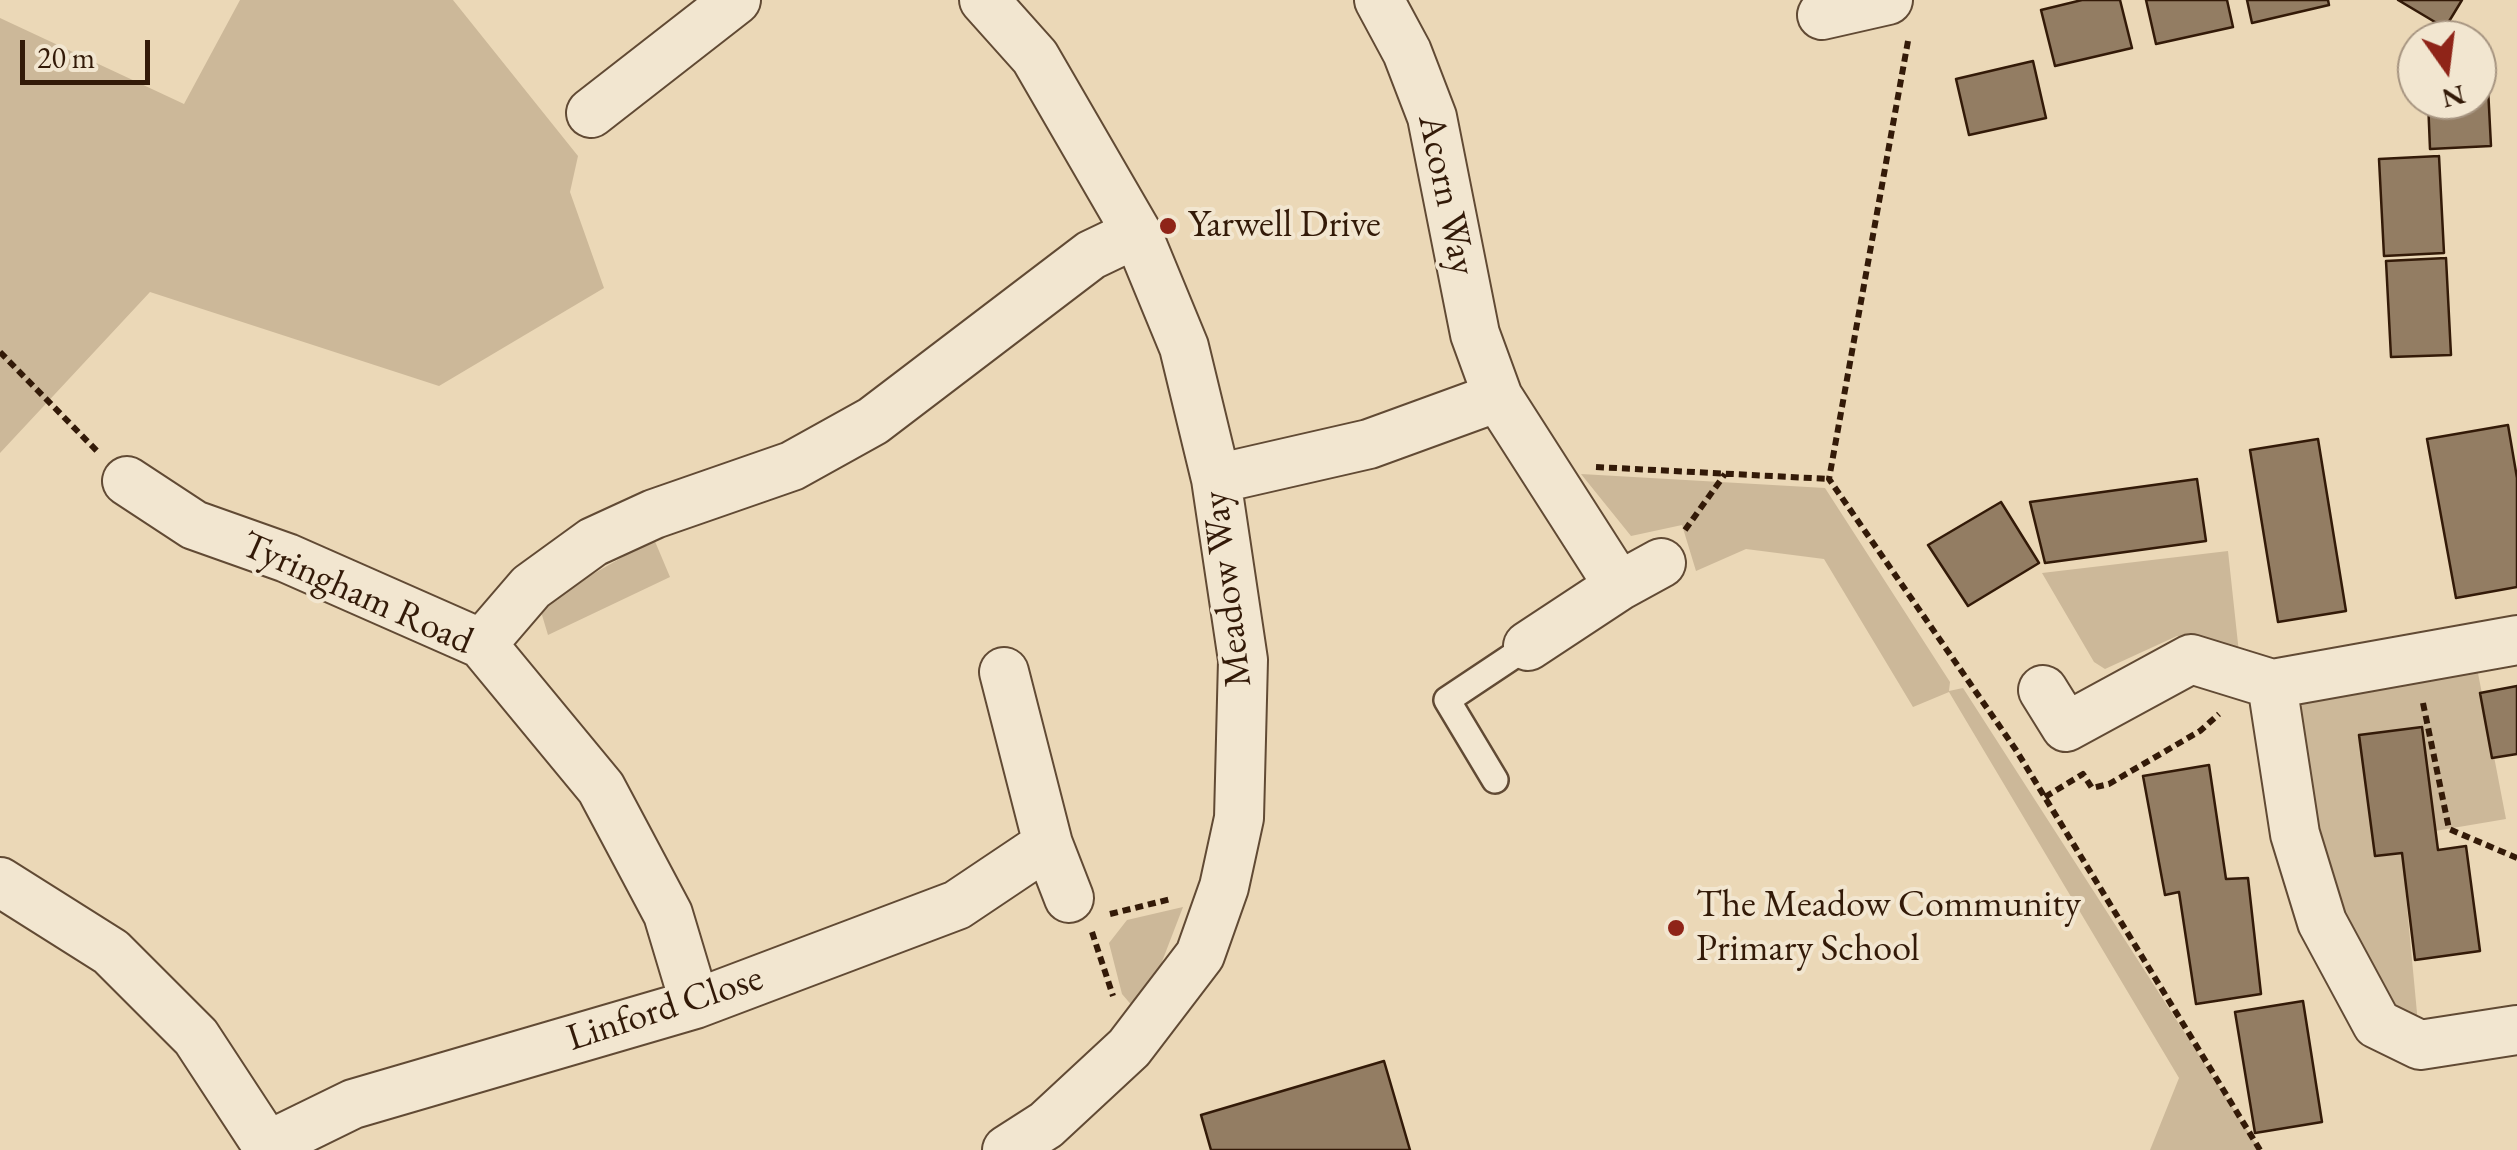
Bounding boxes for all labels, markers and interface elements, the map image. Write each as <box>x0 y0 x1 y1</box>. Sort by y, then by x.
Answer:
scale bar <box>25 20 155 82</box>
north arrow <box>2397 20 2497 120</box>
text: 20 m <box>37 38 95 77</box>
text: N <box>2438 77 2469 117</box>
street label: Acorn Way <box>1407 111 1485 279</box>
place label: Yarwell Drive <box>1188 203 1381 249</box>
marker: Yarwell Drive <box>1157 215 1179 237</box>
street label: Meadow Way <box>1193 488 1263 690</box>
street label: Tyringham Road <box>234 523 480 665</box>
place label: The Meadow Community Primary School <box>1696 883 2081 972</box>
marker: The Meadow Community Primary School <box>1665 917 1687 939</box>
street label: Linford Close <box>561 956 769 1062</box>

